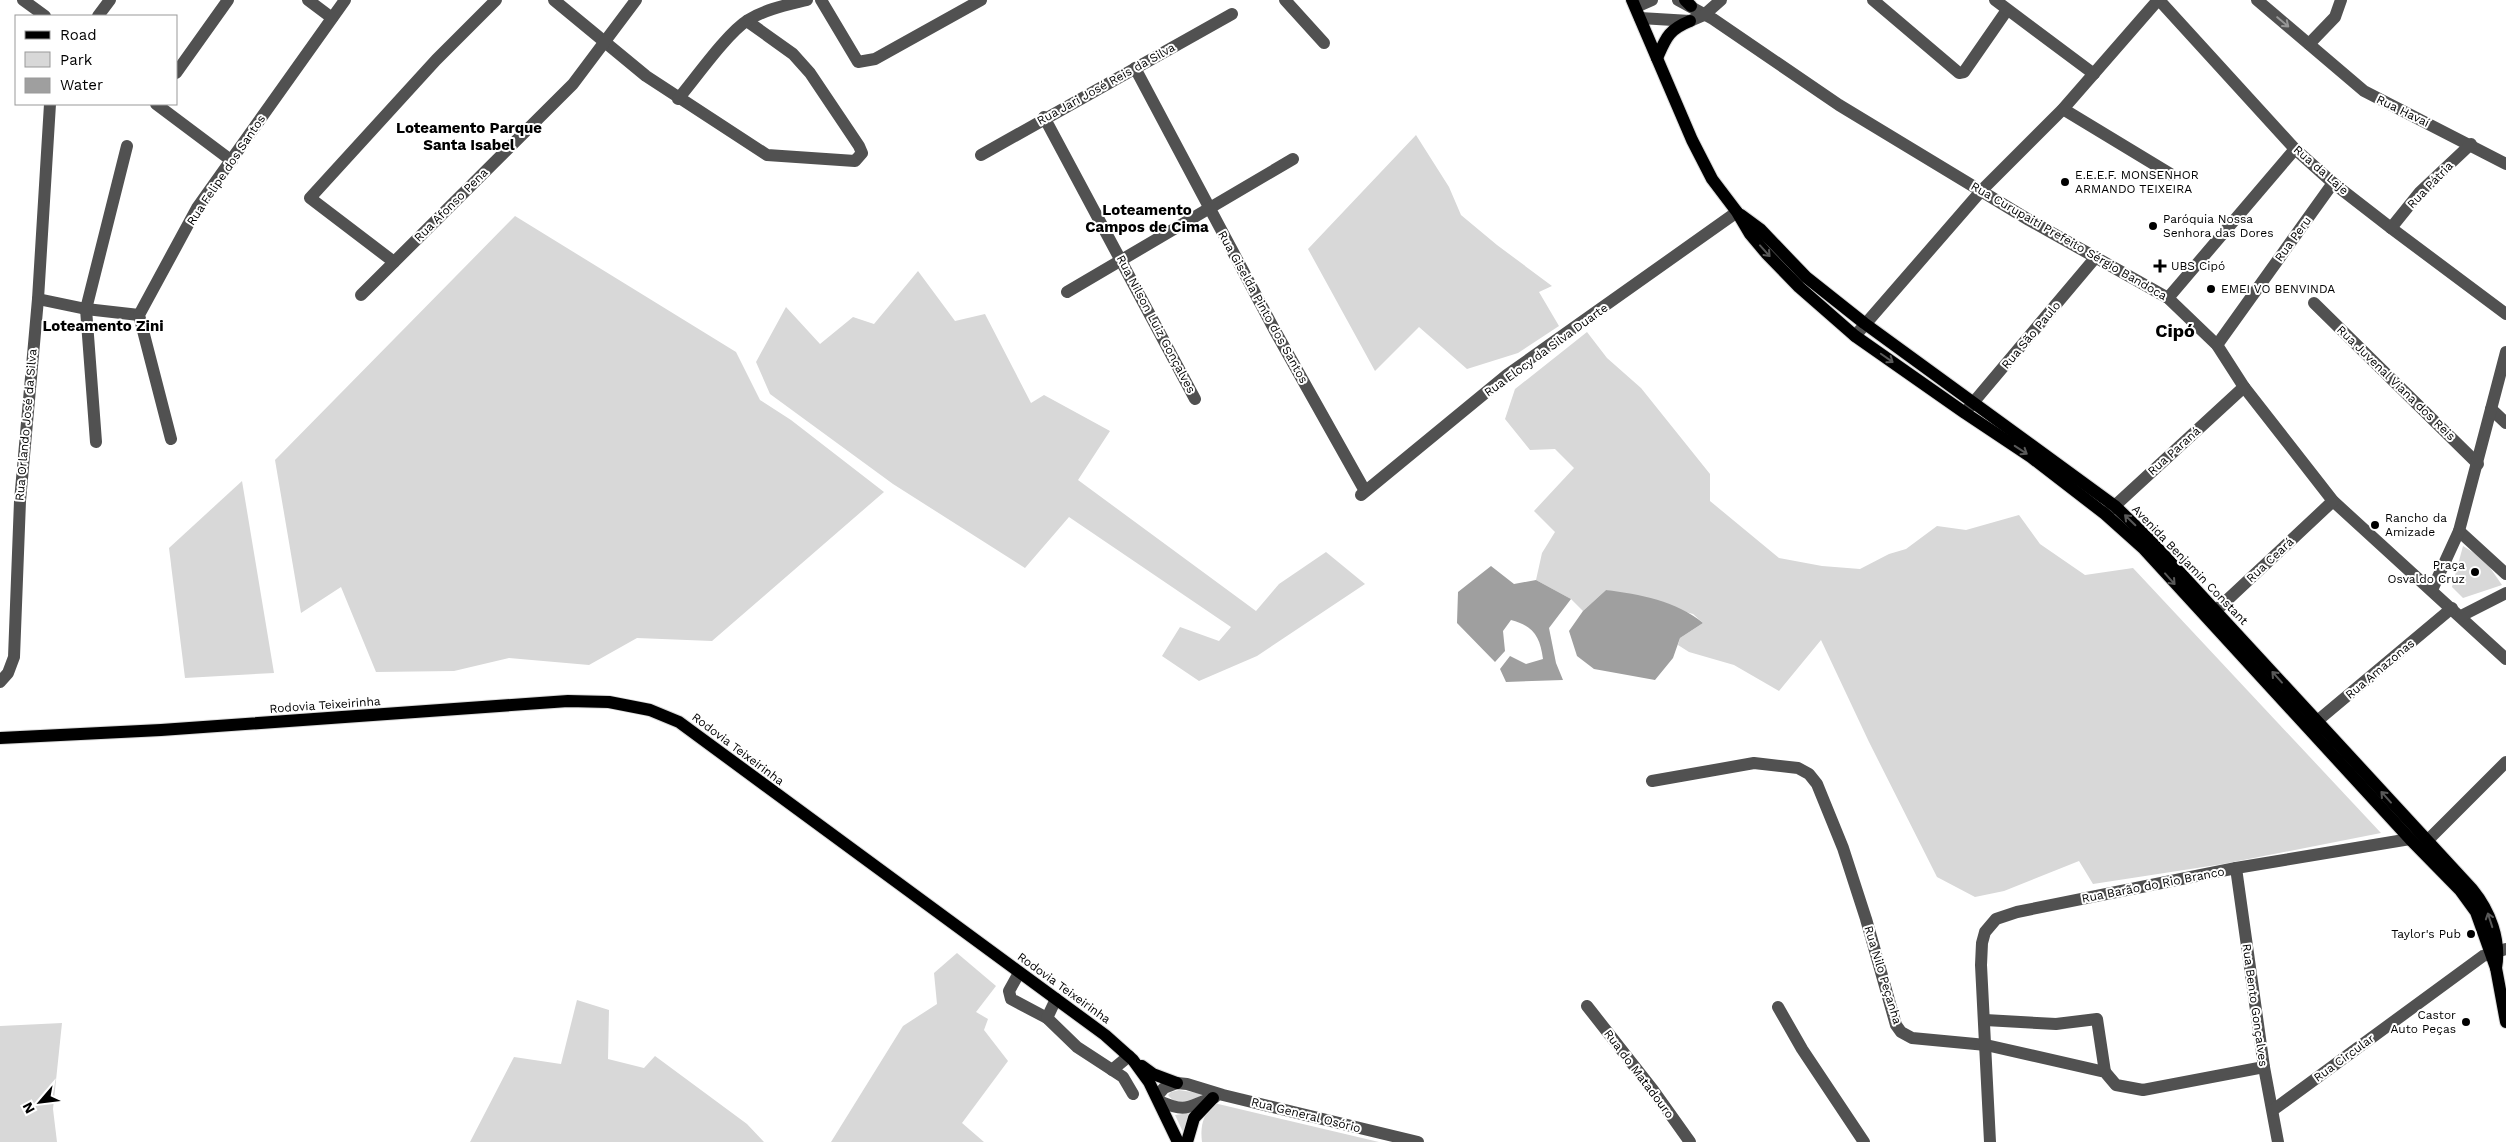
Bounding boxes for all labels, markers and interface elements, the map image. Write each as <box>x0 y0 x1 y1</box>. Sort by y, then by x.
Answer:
legend <box>15 15 178 105</box>
one-way arrow <box>2276 17 2289 28</box>
text: Road <box>60 26 97 44</box>
street label: Rua Jari José Reis da Silva <box>1035 40 1178 128</box>
text: Park <box>60 51 93 69</box>
text: Water <box>60 76 103 94</box>
street label: Rua Havaí <box>2374 92 2432 130</box>
street label: Rua Felipe dos Santos <box>184 112 268 228</box>
district label: Loteamento Parque Santa Isabel <box>396 119 542 154</box>
street label: Rua da Laje <box>2291 142 2351 198</box>
street label: Rua Pátria <box>2404 159 2456 211</box>
street label: Rua Afonso Pena <box>411 165 491 245</box>
place label: E.E.E.F. MONSENHOR ARMANDO TEIXEIRA <box>2075 168 2199 196</box>
marker: E.E.E.F. MONSENHOR ARMANDO TEIXEIRA <box>2059 176 2071 188</box>
street label: Rua Curupaiti Prefeito Sérgio Bandoca <box>1969 179 2170 303</box>
district label: Loteamento Campos de Cima <box>1085 201 1209 236</box>
place label: Paróquia Nossa Senhora das Dores <box>2163 212 2274 240</box>
street label: Rua Peru <box>2272 214 2314 264</box>
marker: Paróquia Nossa Senhora das Dores <box>2147 220 2159 232</box>
street label: Rua Giselda Pinto dos Santos <box>1215 228 1311 386</box>
one-way arrow <box>1759 245 1771 258</box>
street label: Rua Nilson Luiz Gonçalves <box>1114 253 1198 395</box>
marker: UBS Cipó <box>2153 259 2167 273</box>
place label: UBS Cipó <box>2171 259 2225 273</box>
place label: EMEI VO BENVINDA <box>2221 282 2335 296</box>
marker: EMEI VO BENVINDA <box>2205 283 2217 295</box>
street label: Rua São Paulo <box>1999 298 2063 372</box>
street label: Rua Elocy da Silva Duarte <box>1481 300 1611 400</box>
district label: Loteamento Zini <box>42 317 164 335</box>
district label: Cipó <box>2155 320 2195 341</box>
street label: Rua Juvenal Viana dos Reis <box>2334 323 2458 443</box>
street label: Rua Orlando José da Silva <box>12 348 40 502</box>
one-way arrow <box>1880 353 1894 363</box>
street label: Rua Paraná <box>2145 424 2203 478</box>
one-way arrow <box>2014 445 2028 455</box>
street label: Avenida Benjamin Constant <box>2129 502 2251 628</box>
place label: Rancho da Amizade <box>2385 511 2447 539</box>
one-way arrow <box>2123 514 2136 526</box>
marker: Rancho da Amizade <box>2369 519 2381 531</box>
street label: Rua Ceará <box>2244 535 2297 585</box>
place label: Praça Osvaldo Cruz <box>2388 558 2465 586</box>
marker: Praça Osvaldo Cruz <box>2469 566 2481 578</box>
one-way arrow <box>2164 572 2176 585</box>
street label: Rua Amazonas <box>2343 636 2417 702</box>
one-way arrow <box>2271 670 2283 683</box>
street label: Rodovia Teixeirinha <box>269 694 381 716</box>
street label: Rodovia Teixeirinha <box>689 710 787 788</box>
one-way arrow <box>2381 790 2392 803</box>
street label: Rua Barão do Rio Branco <box>2080 864 2226 906</box>
one-way arrow <box>2484 913 2494 929</box>
street label: Rua Nilo Peçanha <box>1861 924 1905 1026</box>
place label: Taylor's Pub <box>2391 927 2461 941</box>
marker: Taylor's Pub <box>2465 928 2477 940</box>
street label: Rua Bento Gonçalves <box>2239 943 2271 1067</box>
street label: Rodovia Teixeirinha <box>1015 950 1113 1027</box>
place label: Castor Auto Peças <box>2390 1008 2456 1036</box>
marker: Castor Auto Peças <box>2460 1016 2472 1028</box>
street label: Rua do Matadouro <box>1601 1027 1677 1121</box>
street label: Rua Circular <box>2311 1031 2377 1085</box>
north arrow <box>15 1077 65 1127</box>
street label: Rua General Osório <box>1250 1095 1362 1135</box>
text: N <box>19 1100 38 1116</box>

